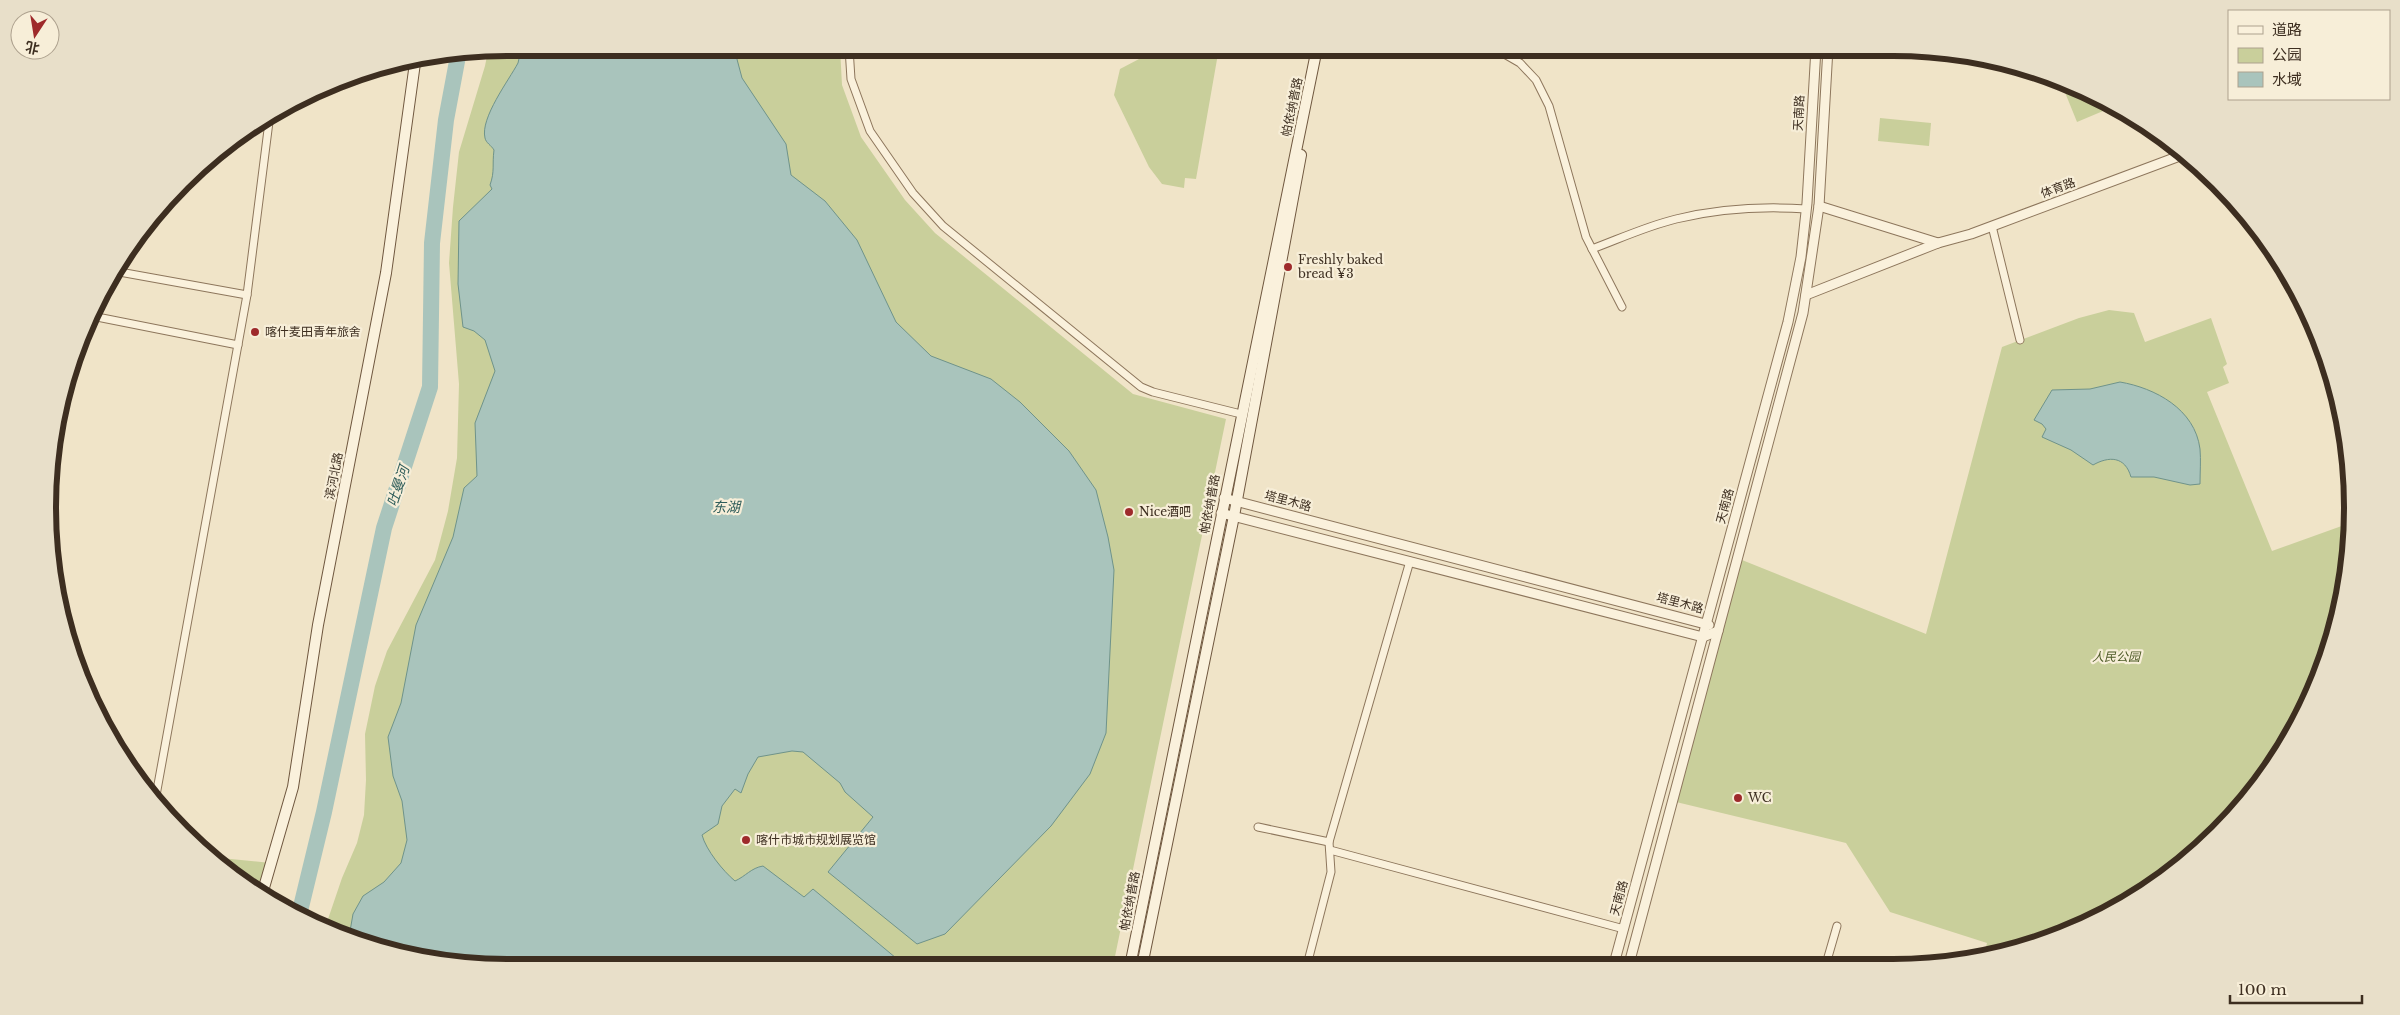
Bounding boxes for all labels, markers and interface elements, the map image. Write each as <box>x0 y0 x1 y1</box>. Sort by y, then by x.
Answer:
north arrow <box>10 10 60 60</box>
legend <box>2228 10 2390 100</box>
text: 道路 <box>2272 20 2302 39</box>
text: 北 <box>24 37 41 58</box>
text: 公园 <box>2272 45 2302 64</box>
text: 水域 <box>2272 70 2302 89</box>
street label: 帕依纳普路 <box>1278 76 1305 138</box>
street label: 天南路 <box>1790 95 1807 131</box>
street label: 体育路 <box>2038 174 2077 201</box>
place label: Freshly baked bread ¥3 <box>1297 252 1383 281</box>
marker: Freshly baked bread ¥3 <box>1282 261 1294 273</box>
place label: 喀什麦田青年旅舍 <box>265 324 361 339</box>
marker: 喀什麦田青年旅舍 <box>249 326 261 338</box>
street label: 滨河北路 <box>322 451 345 501</box>
water label: 吐曼河 <box>383 460 414 509</box>
street label: 帕依纳普路 <box>1196 473 1223 535</box>
street label: 塔里木路 <box>1263 487 1313 514</box>
street label: 天南路 <box>1713 487 1736 525</box>
water label: 东湖 <box>712 498 742 516</box>
place label: Nice酒吧 <box>1139 504 1191 519</box>
marker: Nice酒吧 <box>1123 506 1135 518</box>
street label: 塔里木路 <box>1655 589 1705 616</box>
park label: 人民公园 <box>2092 649 2142 664</box>
place label: WC <box>1747 790 1771 805</box>
marker: WC <box>1732 792 1744 804</box>
place label: 喀什市城市规划展览馆 <box>756 832 876 847</box>
marker: 喀什市城市规划展览馆 <box>740 834 752 846</box>
street label: 帕依纳普路 <box>1116 870 1143 932</box>
street label: 天南路 <box>1607 879 1630 917</box>
scale bar <box>2230 972 2362 1004</box>
text: 100 m <box>2238 980 2287 999</box>

